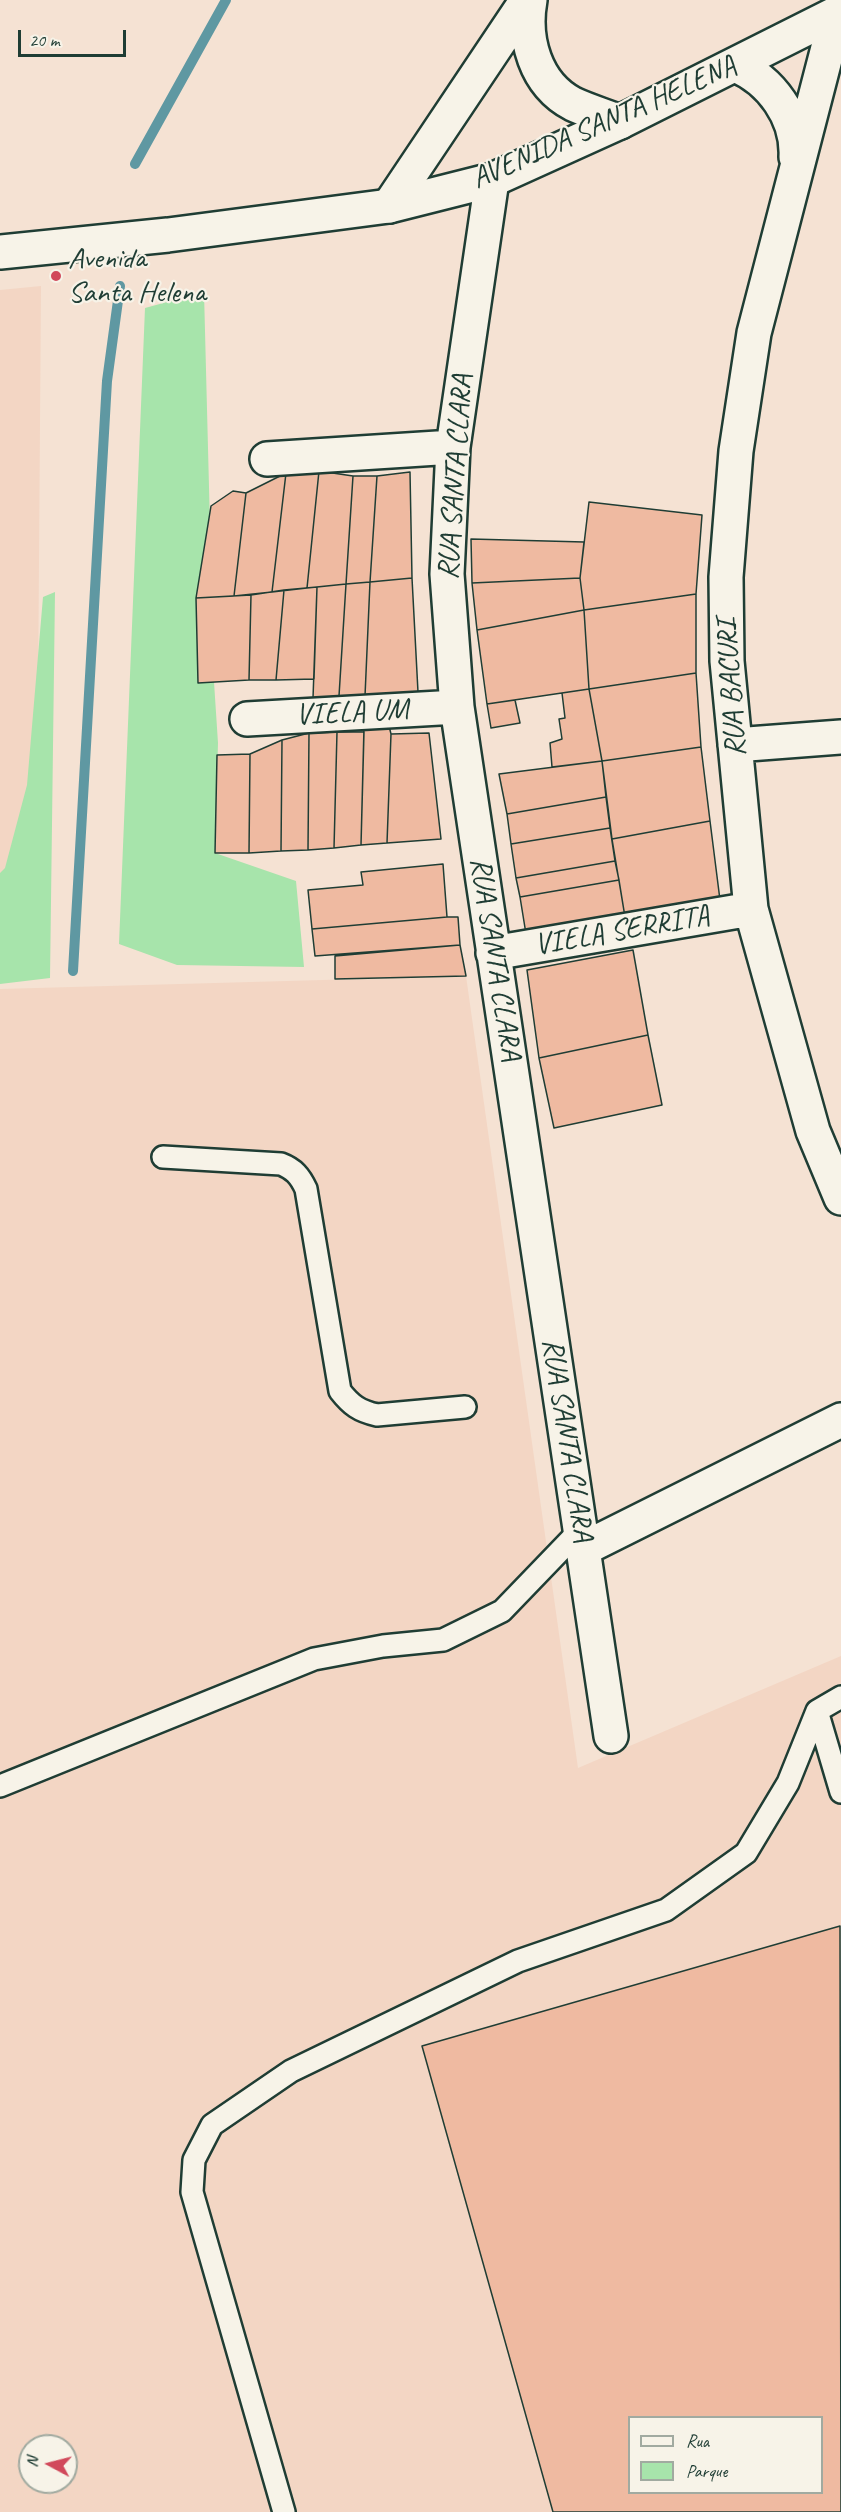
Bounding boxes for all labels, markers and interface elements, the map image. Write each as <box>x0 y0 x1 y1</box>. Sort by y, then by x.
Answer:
scale bar <box>21 18 129 56</box>
text: 20 m <box>29 29 60 51</box>
street label: AVENIDA SANTA HELENA <box>466 48 742 198</box>
place label: Avenida Santa Helena <box>68 241 206 312</box>
marker: Avenida Santa Helena <box>49 269 63 283</box>
street label: RUA SANTA CLARA <box>431 373 481 581</box>
street label: RUA BACURI <box>709 618 755 758</box>
street label: VIELA UM <box>295 692 409 734</box>
street label: RUA SANTA CLARA <box>461 855 529 1063</box>
street label: VIELA SERRITA <box>532 898 712 964</box>
street label: RUA SANTA CLARA <box>533 1336 601 1544</box>
legend <box>628 2416 823 2494</box>
text: Rua <box>686 2430 709 2452</box>
north arrow <box>18 2434 78 2494</box>
text: N <box>22 2456 43 2468</box>
text: Parque <box>686 2460 727 2482</box>

